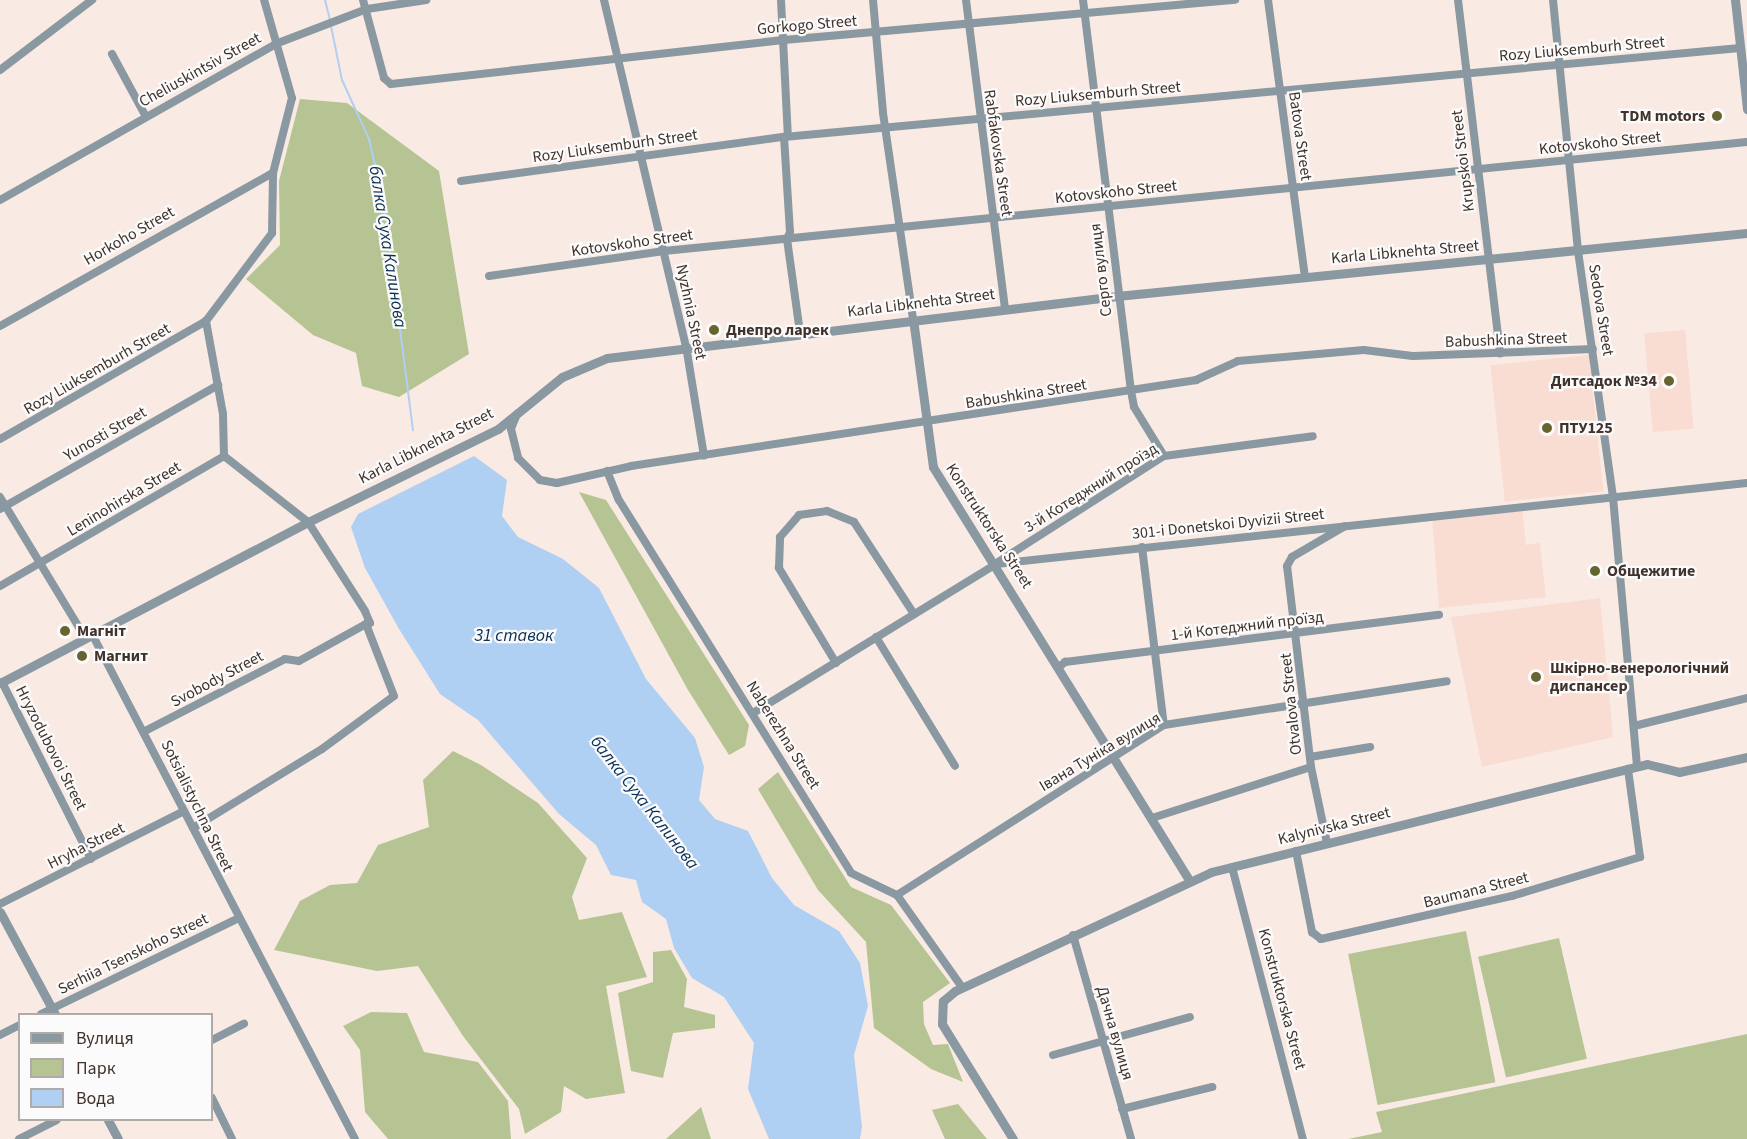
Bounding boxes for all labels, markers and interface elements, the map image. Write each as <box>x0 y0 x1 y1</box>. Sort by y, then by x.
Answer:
street label: Gorkogo Street <box>756 11 858 39</box>
street label: Cheliuskintsiv Street <box>136 29 264 111</box>
street label: Rozy Liuksemburh Street <box>1498 32 1666 66</box>
street label: Rozy Liuksemburh Street <box>1014 77 1182 111</box>
street label: Rabfakovska Street <box>980 88 1016 218</box>
street label: Batova Street <box>1284 90 1316 182</box>
place label: TDM motors <box>1620 106 1705 126</box>
street label: Krupskoi Street <box>1447 109 1479 213</box>
marker: TDM motors <box>1710 109 1724 123</box>
street label: Rozy Liuksemburh Street <box>531 125 699 167</box>
street label: Kotovskoho Street <box>1538 127 1662 159</box>
water label: балка Суха Калинова <box>364 164 410 330</box>
street label: Kotovskoho Street <box>1054 176 1178 208</box>
street label: Horkoho Street <box>80 202 178 270</box>
street label: Серго вулиця <box>1086 222 1116 318</box>
street label: Kotovskoho Street <box>570 225 694 261</box>
street label: Karla Libknehta Street <box>1330 236 1480 268</box>
street label: Nyzhnia Street <box>672 263 710 361</box>
street label: Sedova Street <box>1584 263 1618 357</box>
street label: Karla Libknehta Street <box>846 284 996 322</box>
street label: Rozy Liuksemburh Street <box>20 319 174 419</box>
place label: Днепро ларек <box>726 320 829 340</box>
marker: Днепро ларек <box>707 323 721 337</box>
street label: Babushkina Street <box>1445 328 1567 352</box>
place label: Дитсадок №34 <box>1551 371 1657 391</box>
marker: Дитсадок №34 <box>1662 374 1676 388</box>
street label: Babushkina Street <box>964 375 1088 413</box>
street label: Yunosti Street <box>60 403 150 465</box>
street label: Karla Libknehta Street <box>355 404 497 488</box>
place label: ПТУ125 <box>1559 418 1613 438</box>
marker: ПТУ125 <box>1540 421 1554 435</box>
street label: 3-й Котеджний проїзд <box>1021 439 1161 537</box>
street label: Leninohirska Street <box>64 457 184 541</box>
street label: Konstruktorska Street <box>941 460 1037 592</box>
street label: 301-i Donetskoi Dyvizii Street <box>1131 504 1325 544</box>
place label: Общежитие <box>1607 561 1695 581</box>
marker: Общежитие <box>1588 564 1602 578</box>
street label: 1-й Котеджний проїзд <box>1169 607 1325 645</box>
place label: Магніт <box>77 621 126 641</box>
marker: Магніт <box>58 624 72 638</box>
water label: 31 ставок <box>474 625 554 647</box>
place label: Магнит <box>94 646 148 666</box>
street label: Svobody Street <box>168 647 266 711</box>
marker: Магнит <box>75 649 89 663</box>
street label: Otvalova Street <box>1276 652 1306 756</box>
place label: Шкірно-венерологічний диспансер <box>1550 658 1729 696</box>
marker: Шкірно-венерологічний диспансер <box>1527 668 1545 686</box>
street label: Naberezhna Street <box>742 677 824 793</box>
street label: Hryzodubovoi Street <box>11 683 91 813</box>
street label: Івана Туніка вулиця <box>1036 708 1164 796</box>
water label: балка Суха Калинова <box>585 732 703 874</box>
street label: Sotsialistychna Street <box>157 737 237 875</box>
street label: Kalynivska Street <box>1276 803 1392 849</box>
street label: Hryha Street <box>44 818 128 874</box>
street label: Baumana Street <box>1421 868 1531 912</box>
street label: Serhiia Tsenskoho Street <box>55 909 211 999</box>
street label: Konstruktorska Street <box>1254 926 1310 1072</box>
street label: Дачна вулиця <box>1092 984 1138 1082</box>
legend <box>18 1013 213 1121</box>
text: Вулиця <box>76 1026 134 1051</box>
text: Парк <box>76 1056 116 1081</box>
text: Вода <box>76 1086 115 1111</box>

